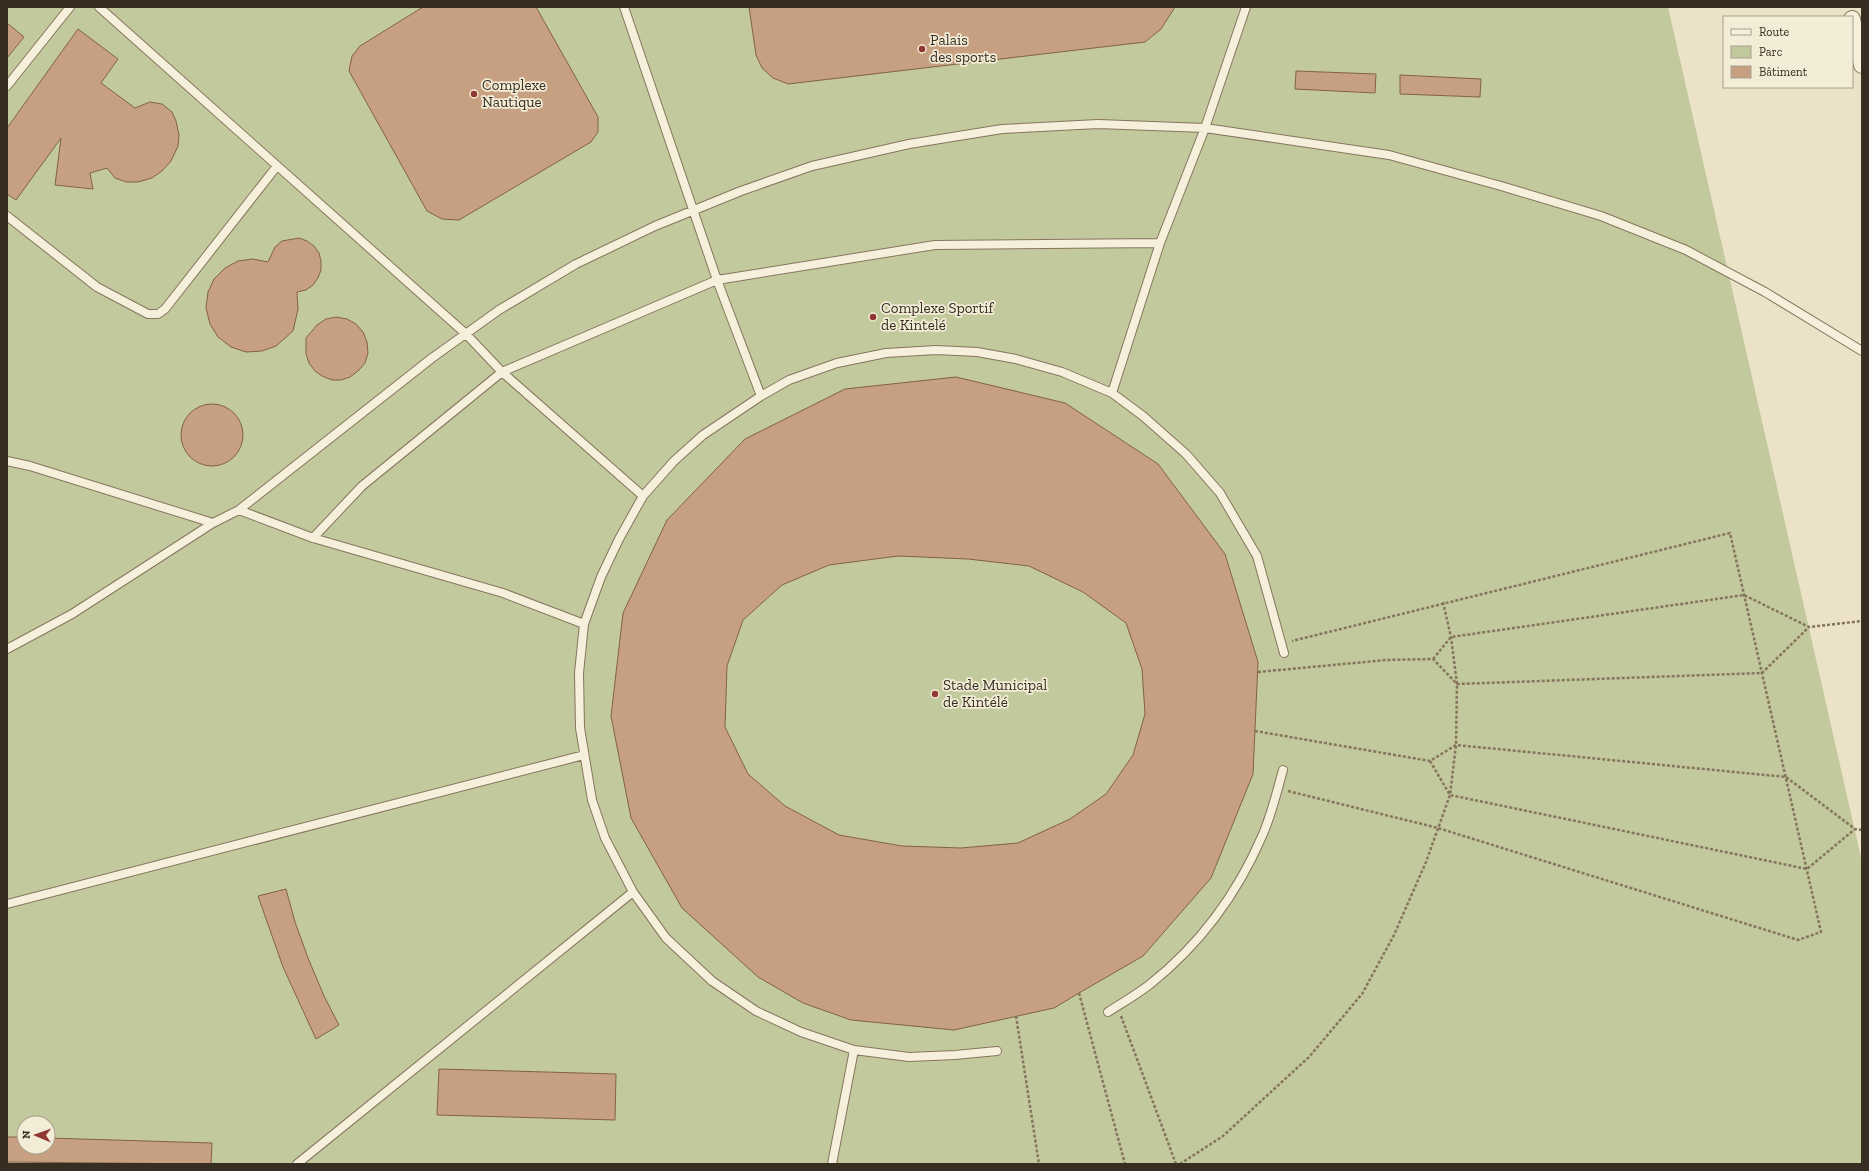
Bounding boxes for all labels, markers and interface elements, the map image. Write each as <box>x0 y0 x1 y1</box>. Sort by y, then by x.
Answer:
legend <box>1723 16 1853 88</box>
text: Route <box>1759 25 1790 39</box>
place label: Palais des sports <box>930 31 996 66</box>
marker: Palais des sports <box>917 44 927 54</box>
text: Parc <box>1759 45 1783 59</box>
text: Bâtiment <box>1759 65 1808 79</box>
place label: Complexe Nautique <box>482 76 546 111</box>
marker: Complexe Nautique <box>469 89 479 99</box>
place label: Complexe Sportif de Kintelé <box>881 299 994 334</box>
marker: Complexe Sportif de Kintelé <box>868 312 878 322</box>
place label: Stade Municipal de Kintélé <box>943 676 1047 711</box>
marker: Stade Municipal de Kintélé <box>930 689 940 699</box>
north arrow <box>16 1115 56 1155</box>
text: N <box>20 1130 33 1139</box>

